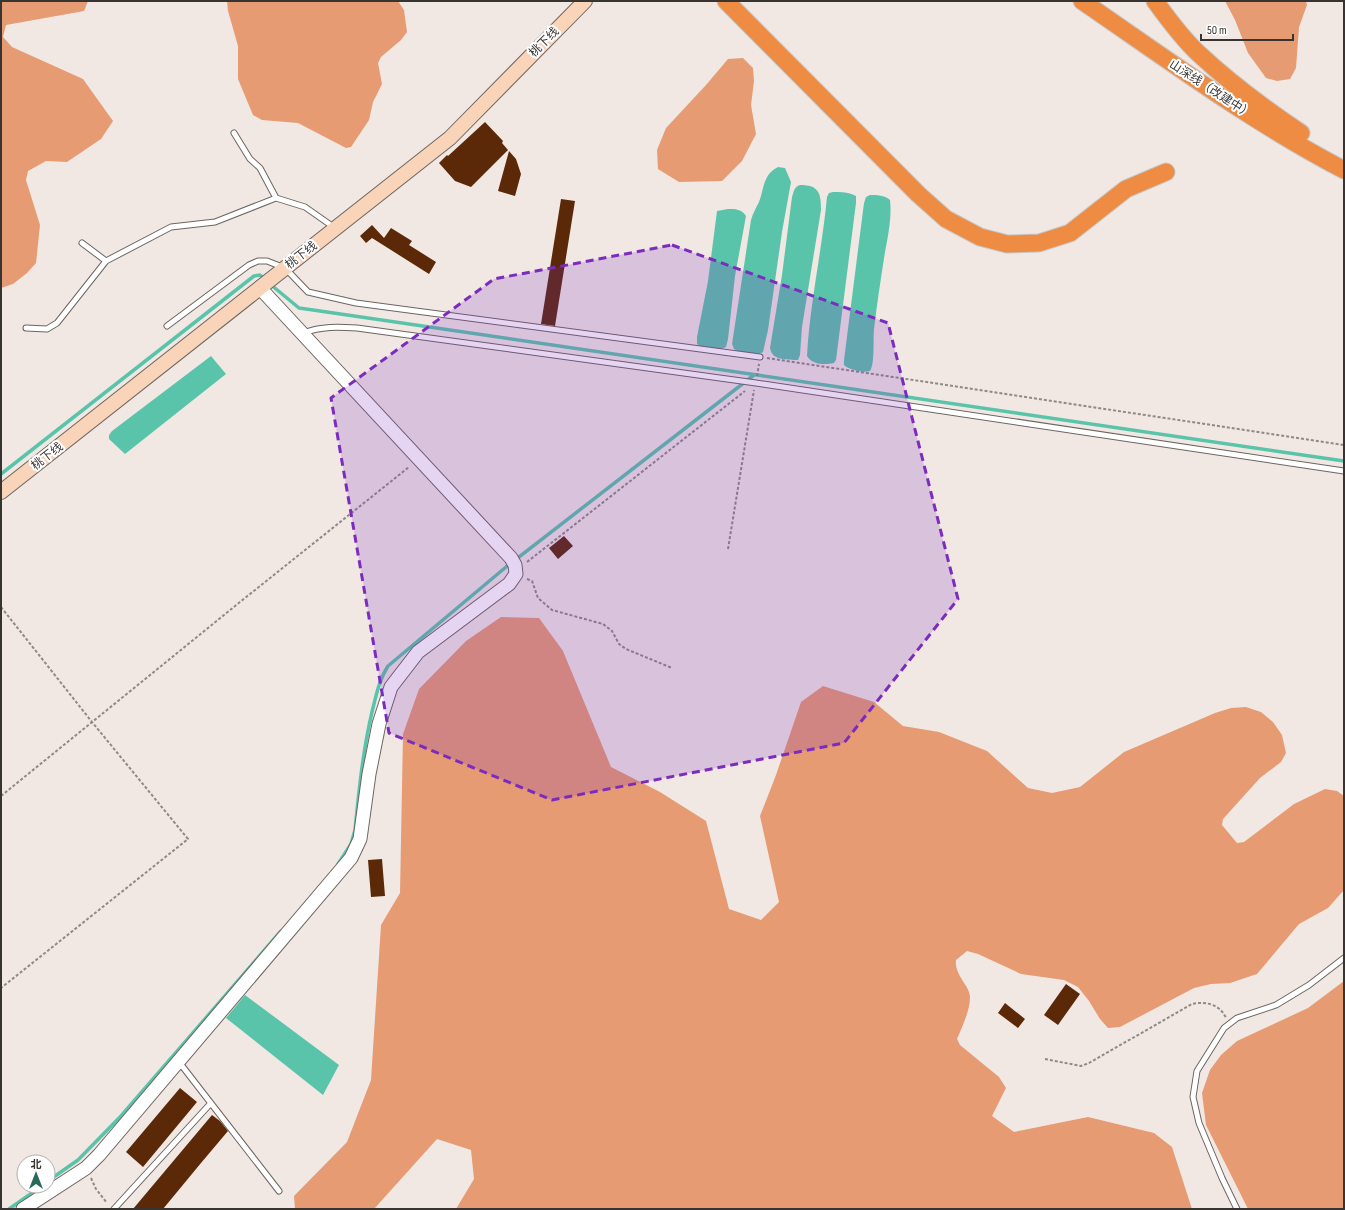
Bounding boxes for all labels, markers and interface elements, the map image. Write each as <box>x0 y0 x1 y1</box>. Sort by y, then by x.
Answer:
scale bar <box>1201 16 1293 42</box>
text: 50 m <box>1207 23 1227 38</box>
street label: 桃下线 <box>526 24 562 60</box>
street label: 山深线（改建中） <box>1166 57 1255 122</box>
street label: 桃下线 <box>283 238 320 272</box>
street label: 桃下线 <box>29 439 66 473</box>
north arrow <box>16 1154 56 1194</box>
text: 北 <box>31 1158 42 1171</box>

